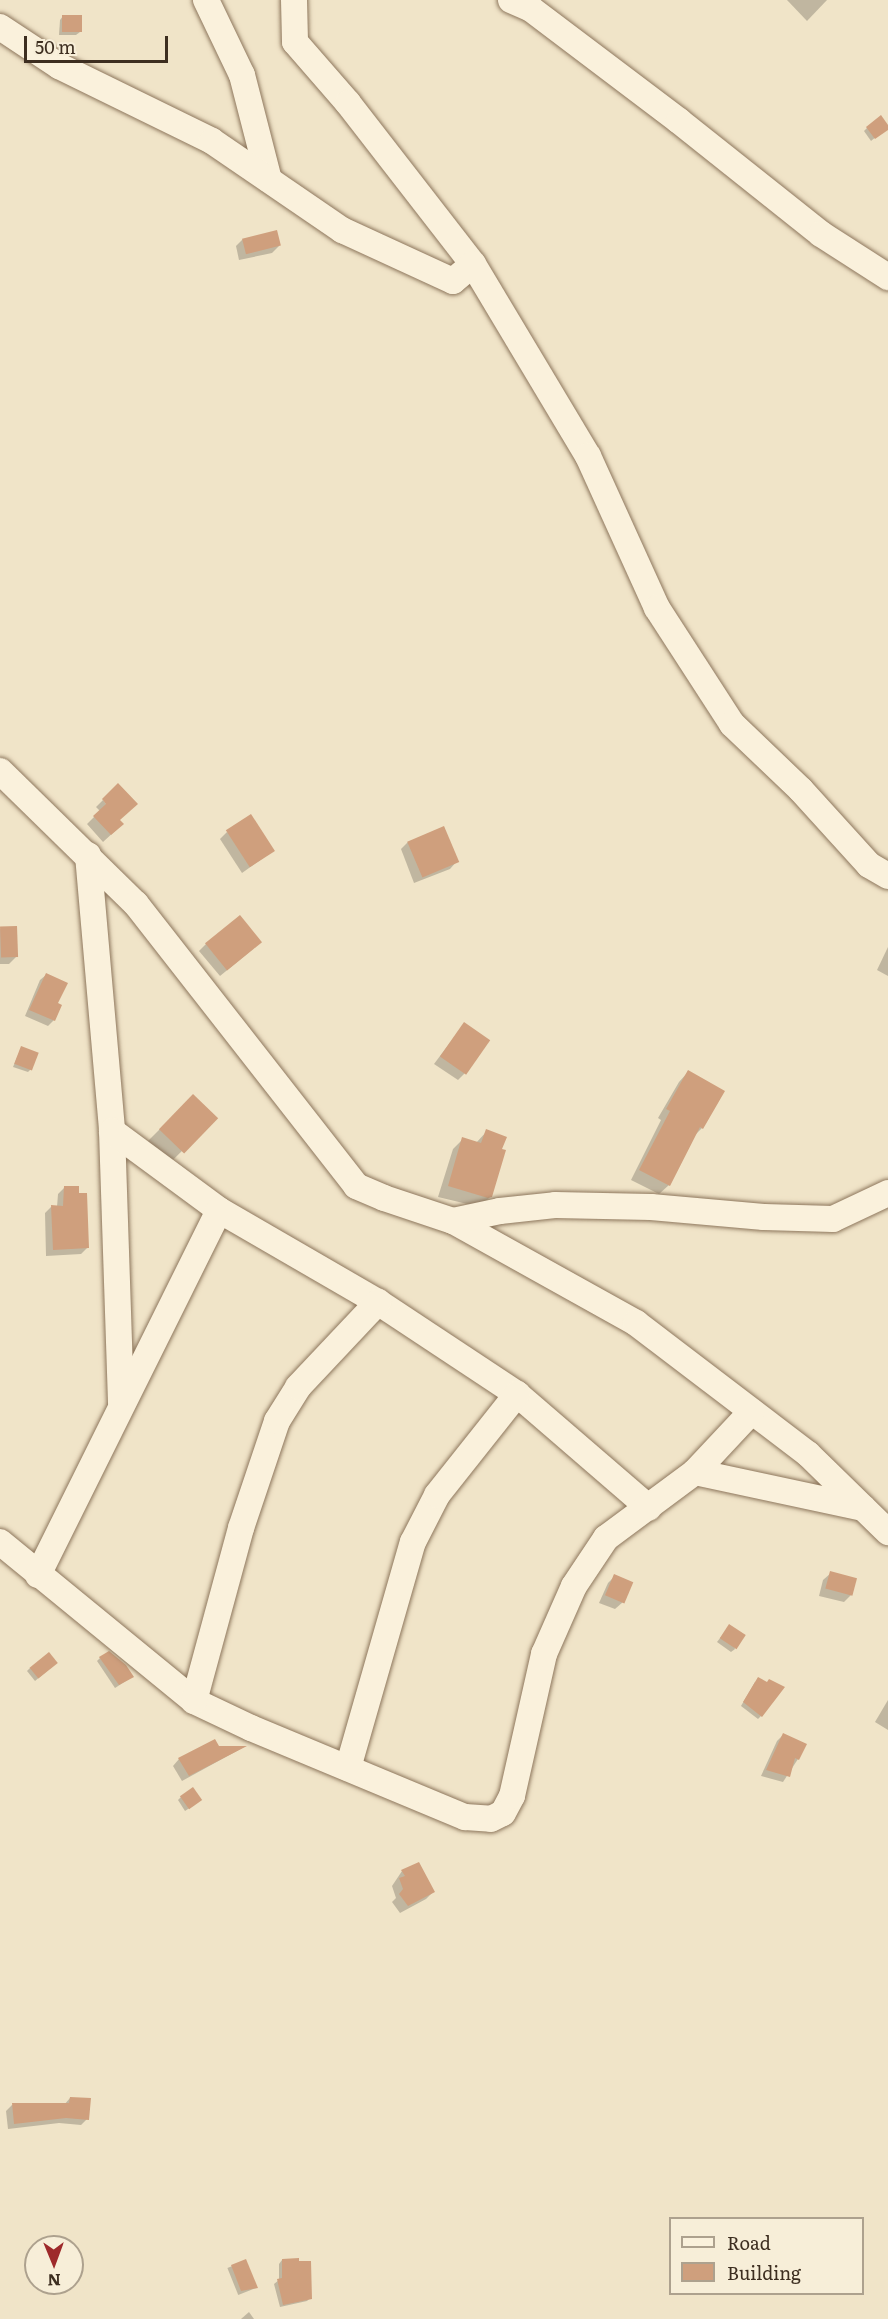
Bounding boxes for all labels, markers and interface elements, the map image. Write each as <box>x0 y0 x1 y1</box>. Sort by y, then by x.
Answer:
scale bar <box>27 24 171 62</box>
text: 50 m <box>35 33 76 60</box>
legend <box>669 2217 864 2295</box>
text: Road <box>727 2229 771 2256</box>
north arrow <box>24 2235 84 2295</box>
text: Building <box>727 2259 801 2286</box>
text: N <box>47 2269 61 2293</box>

